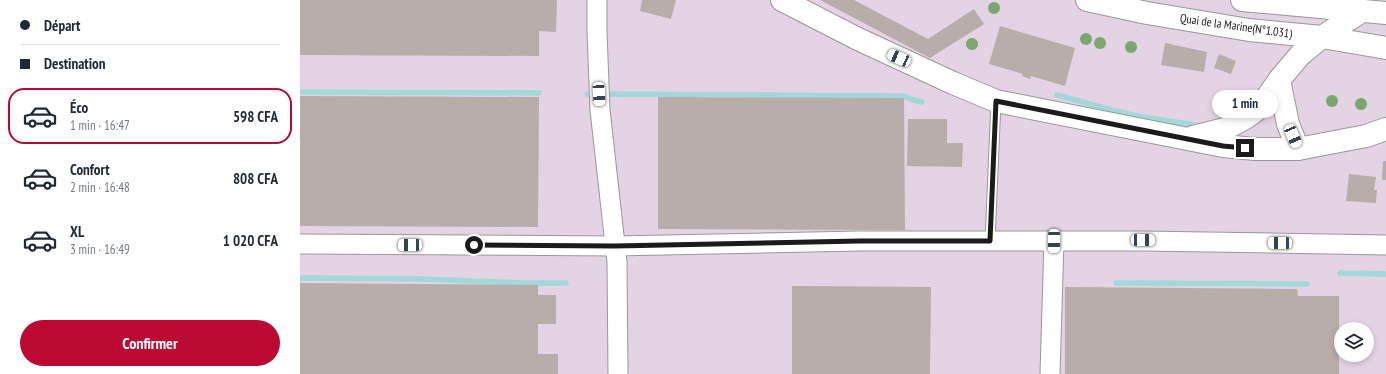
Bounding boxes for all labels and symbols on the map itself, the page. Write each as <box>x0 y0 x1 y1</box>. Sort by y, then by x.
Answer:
street label: Quai de la Marine(N°1.031) <box>1179 10 1293 41</box>
car <box>886 48 912 68</box>
car <box>592 82 606 106</box>
callout: 1 min <box>1212 90 1278 118</box>
car <box>1283 123 1303 149</box>
route end <box>1236 139 1254 157</box>
car <box>1048 229 1060 253</box>
car <box>1131 234 1155 246</box>
route start <box>465 236 483 254</box>
car <box>1268 237 1292 249</box>
car <box>398 239 422 251</box>

